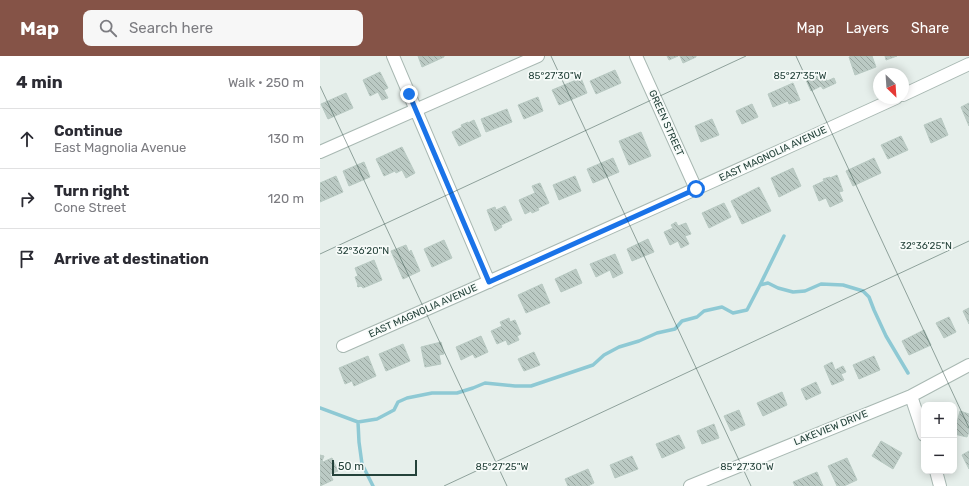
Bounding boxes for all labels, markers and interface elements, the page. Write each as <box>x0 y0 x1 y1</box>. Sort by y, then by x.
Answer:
search box <box>83 10 363 46</box>
text: Map <box>20 17 59 40</box>
icon: search <box>97 17 119 39</box>
text: Search here <box>129 19 213 37</box>
text: Map <box>797 20 824 37</box>
text: Layers <box>846 20 889 37</box>
text: Share <box>911 20 949 37</box>
north arrow <box>873 68 909 104</box>
text: 85°27'30"W <box>528 70 582 82</box>
text: 85°27'35"W <box>773 70 827 82</box>
text: 4 min <box>16 72 63 92</box>
text: Walk · 250 m <box>228 75 304 90</box>
route end <box>400 85 418 103</box>
street label: GREEN STREET <box>646 88 686 158</box>
text: Continue <box>54 122 123 140</box>
street label: EAST MAGNOLIA AVENUE <box>717 124 829 184</box>
icon: ahead <box>16 128 38 150</box>
text: 130 m <box>268 131 304 146</box>
text: East Magnolia Avenue <box>54 140 186 155</box>
route start <box>687 180 705 198</box>
text: Turn right <box>54 182 129 200</box>
icon: right <box>16 188 38 210</box>
text: 120 m <box>268 191 304 206</box>
text: Cone Street <box>54 200 126 215</box>
text: 32°36'25"N <box>900 240 952 252</box>
text: 32°36'20"N <box>337 245 389 257</box>
icon: arrive <box>16 248 38 270</box>
text: Arrive at destination <box>54 250 209 268</box>
street label: EAST MAGNOLIA AVENUE <box>367 282 479 340</box>
map controls <box>921 402 957 474</box>
button: + <box>921 402 957 438</box>
street label: LAKEVIEW DRIVE <box>792 408 870 448</box>
button: − <box>921 438 957 474</box>
scale bar <box>332 458 417 477</box>
text: 50 m <box>338 460 364 473</box>
text: 85°27'25"W <box>476 461 528 473</box>
text: 85°27'30"W <box>720 461 774 473</box>

